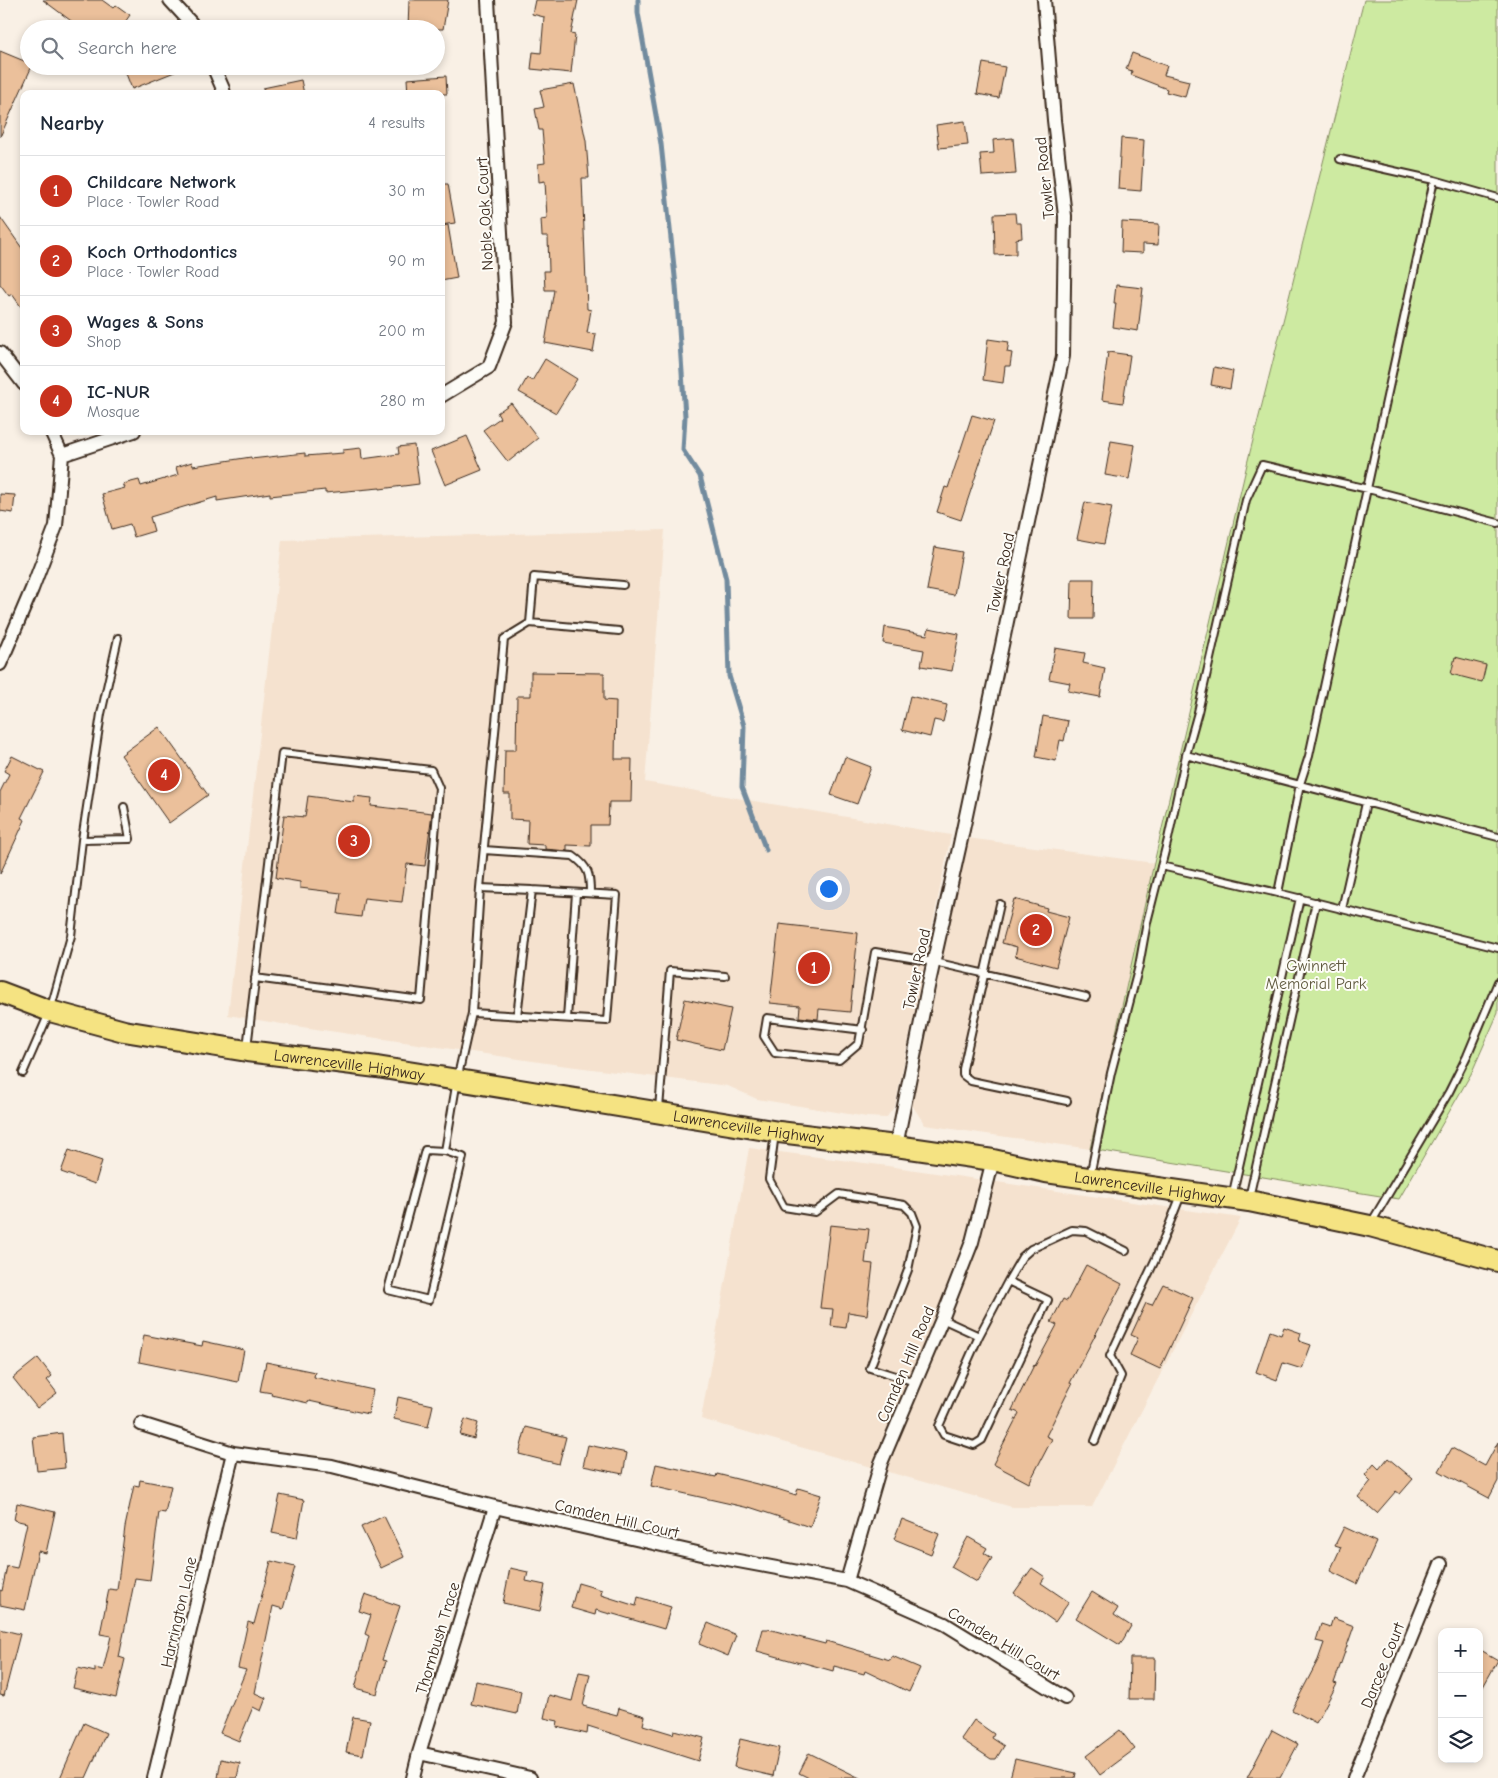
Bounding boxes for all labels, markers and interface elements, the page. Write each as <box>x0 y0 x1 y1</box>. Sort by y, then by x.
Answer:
search box <box>20 20 445 75</box>
icon: search <box>38 34 66 62</box>
text: Search here <box>78 37 177 59</box>
text: Nearby <box>40 111 104 135</box>
text: 4 results <box>368 114 425 132</box>
street label: Towler Road <box>1032 136 1058 220</box>
street label: Noble Oak Court <box>473 156 497 271</box>
text: Childcare Network <box>87 171 236 193</box>
text: 1 <box>53 182 59 200</box>
text: 30 m <box>389 182 425 200</box>
text: Place · Towler Road <box>87 193 219 211</box>
text: Koch Orthodontics <box>87 241 237 263</box>
text: 2 <box>52 252 60 270</box>
text: 90 m <box>388 252 425 270</box>
text: Place · Towler Road <box>87 263 219 281</box>
text: Wages & Sons <box>87 311 204 333</box>
text: 3 <box>52 322 60 340</box>
text: 200 m <box>379 322 425 340</box>
text: Shop <box>87 333 121 351</box>
text: IC-NUR <box>87 381 150 403</box>
text: 4 <box>52 392 60 410</box>
text: 280 m <box>380 392 425 410</box>
text: Mosque <box>87 403 140 421</box>
street label: Towler Road <box>984 531 1018 615</box>
pin: 4 <box>148 756 180 794</box>
pin: 3 <box>338 822 370 860</box>
your location <box>816 876 842 902</box>
pin: 2 <box>1020 911 1052 949</box>
street label: Towler Road <box>900 927 934 1011</box>
pin: 1 <box>798 949 830 987</box>
park label: Gwinnett Memorial Park <box>1266 957 1367 993</box>
street label: Lawrenceville Highway <box>273 1046 427 1085</box>
street label: Lawrenceville Highway <box>672 1107 826 1147</box>
street label: Lawrenceville Highway <box>1073 1168 1227 1208</box>
street label: Camden Hill Road <box>873 1304 938 1425</box>
street label: Camden Hill Court <box>553 1496 681 1542</box>
street label: Harrington Lane <box>157 1555 200 1669</box>
street label: Thornbush Trace <box>412 1580 464 1697</box>
street label: Camden Hill Court <box>944 1603 1063 1684</box>
street label: Darcee Court <box>1358 1620 1408 1711</box>
map controls <box>1438 1628 1483 1763</box>
button: + <box>1438 1628 1483 1673</box>
button: − <box>1438 1673 1483 1718</box>
button: layers <box>1438 1718 1483 1763</box>

